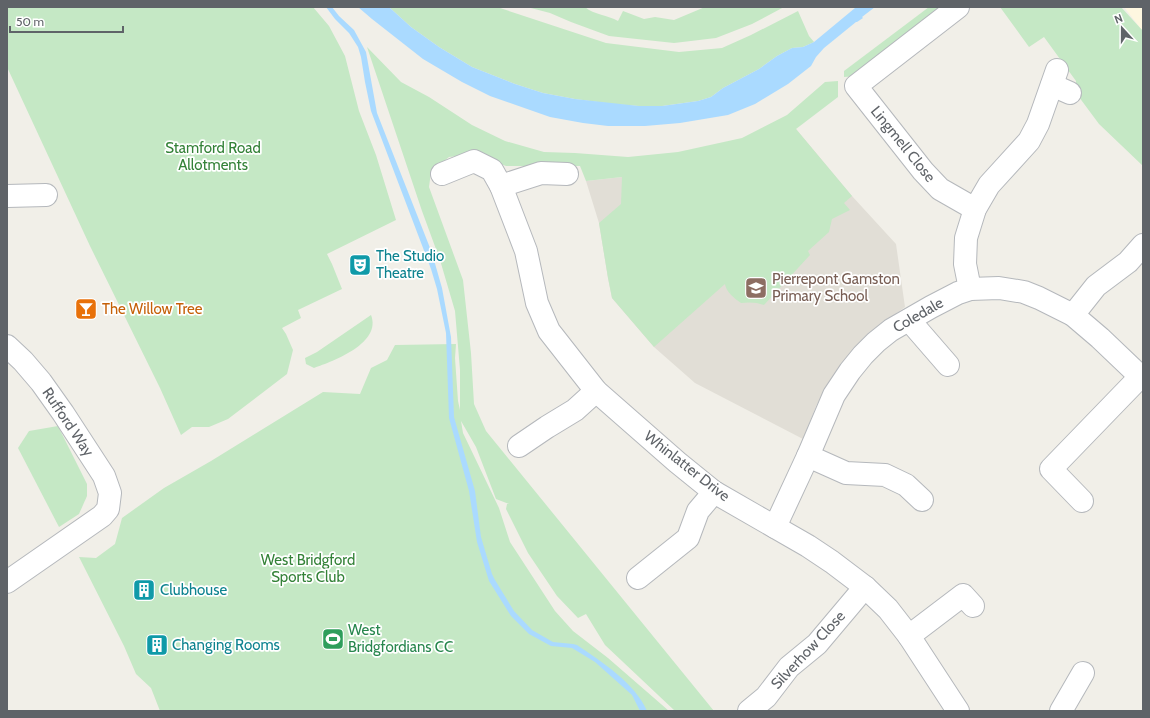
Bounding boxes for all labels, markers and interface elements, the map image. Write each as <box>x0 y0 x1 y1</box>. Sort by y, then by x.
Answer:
scale bar <box>10 8 123 34</box>
north arrow <box>1102 8 1142 48</box>
text: N <box>1112 11 1125 27</box>
text: 50 m <box>16 14 44 29</box>
street label: Lingmell Close <box>867 102 939 186</box>
park label: Stamford Road Allotments <box>165 139 261 174</box>
place label: The Studio Theatre <box>376 247 444 282</box>
theatre icon: The Studio Theatre <box>347 252 373 278</box>
place label: Pierrepont Gamston Primary School <box>772 270 900 305</box>
school or university icon: Pierrepont Gamston Primary School <box>743 275 769 301</box>
street label: Coledale <box>890 293 947 337</box>
bar icon: The Willow Tree <box>73 296 99 322</box>
place label: The Willow Tree <box>102 300 203 318</box>
street label: Rufford Way <box>38 384 98 460</box>
street label: Whinlatter Drive <box>640 427 734 505</box>
park label: West Bridgford Sports Club <box>261 551 355 586</box>
building icon: Clubhouse <box>131 577 157 603</box>
place label: Clubhouse <box>160 581 227 599</box>
street label: Silverhow Close <box>767 607 849 693</box>
place label: West Bridgfordians CC <box>348 621 453 656</box>
sports icon: West Bridgfordians CC <box>320 626 346 652</box>
building icon: Changing Rooms <box>144 632 170 658</box>
place label: Changing Rooms <box>172 636 280 654</box>

